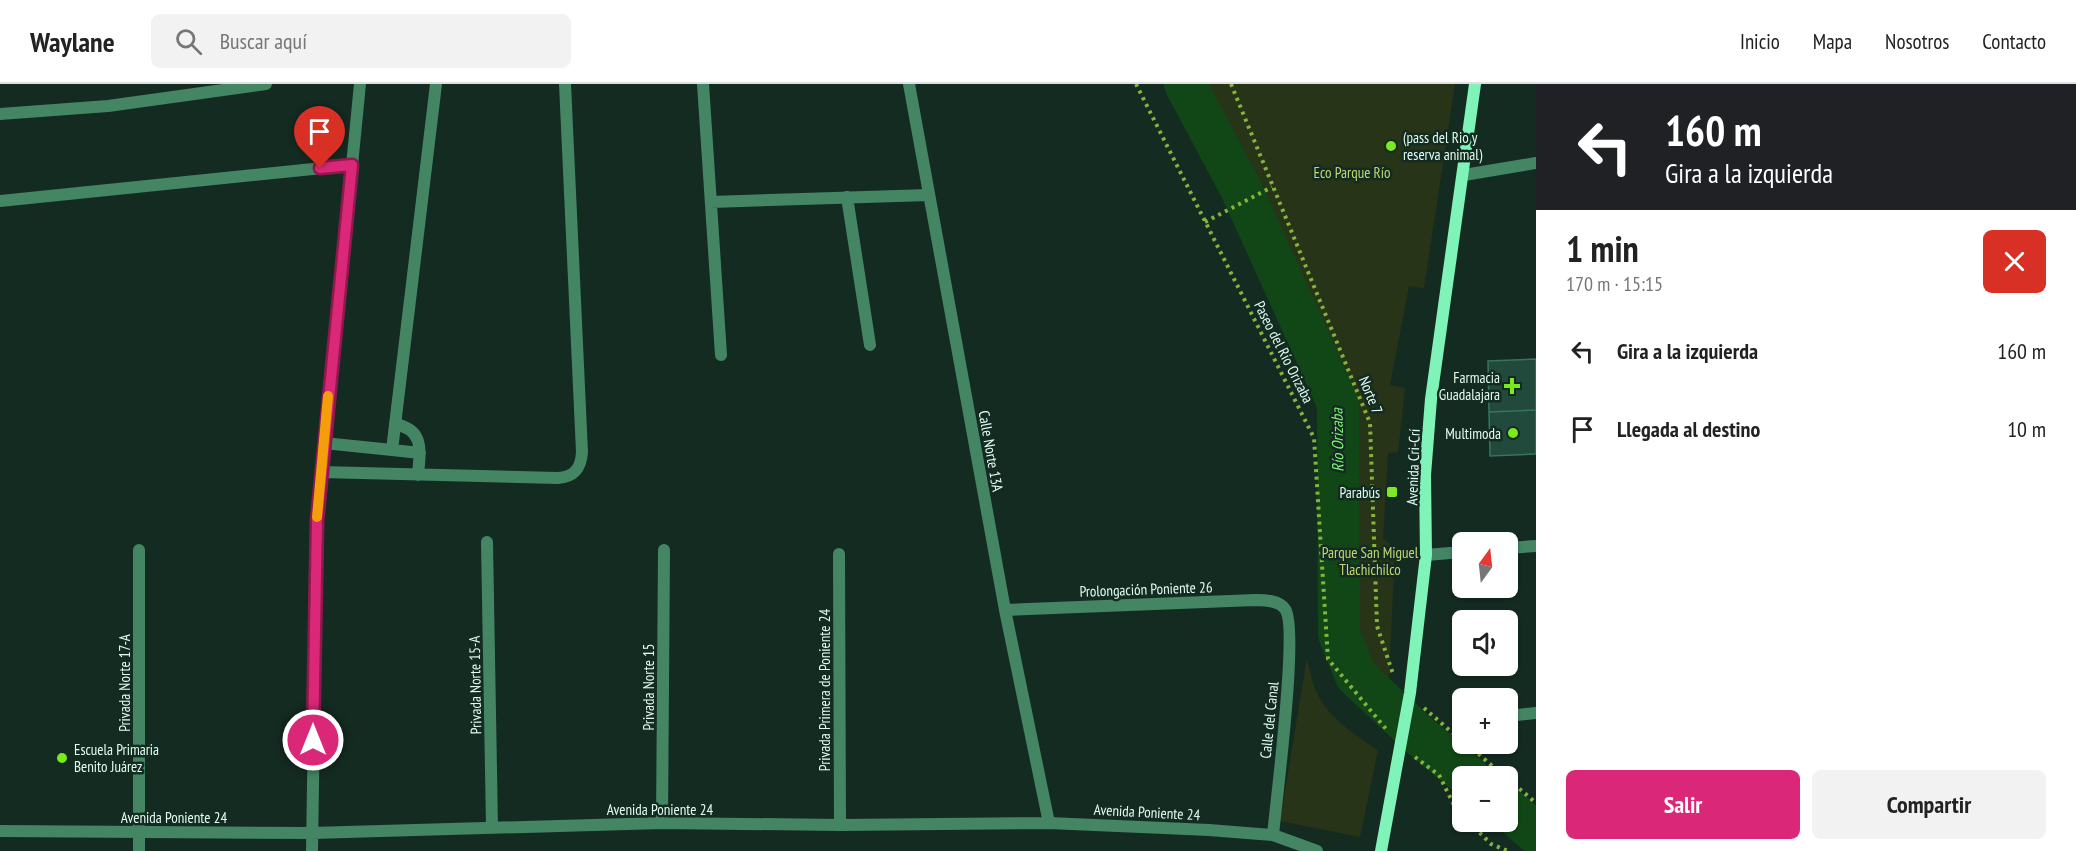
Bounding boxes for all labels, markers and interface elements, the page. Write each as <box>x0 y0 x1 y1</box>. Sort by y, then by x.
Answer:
search box <box>151 14 571 68</box>
text: Waylane <box>30 23 115 60</box>
icon: search <box>172 25 205 58</box>
text: Buscar aquí <box>220 27 307 55</box>
text: Inicio <box>1740 28 1780 55</box>
text: Mapa <box>1813 28 1852 55</box>
text: Nosotros <box>1885 28 1949 55</box>
text: Contacto <box>1982 28 2046 55</box>
text: 160 m <box>1665 103 1762 158</box>
pin <box>294 106 345 168</box>
icon: left <box>1566 108 1644 186</box>
icon: arrive <box>303 115 336 148</box>
place label: (pass del Rio y reserva animal) <box>1403 128 1483 164</box>
marker: (pass del Rio y reserva animal) <box>1384 139 1398 153</box>
text: Gira a la izquierda <box>1665 156 1833 190</box>
park label: Eco Parque Río <box>1314 163 1390 182</box>
text: 1 min <box>1566 225 1639 272</box>
button: close <box>1983 230 2046 293</box>
text: 170 m · 15:15 <box>1566 271 1663 297</box>
street label: Paseo del Río Orizaba <box>1250 298 1318 406</box>
icon: left <box>1566 335 1599 368</box>
text: Gira a la izquierda <box>1617 337 1758 365</box>
text: 160 m <box>1997 337 2046 365</box>
place label: Farmacia Guadalajara <box>1439 368 1500 404</box>
street label: Norte 7 <box>1355 373 1387 417</box>
marker: Farmacia Guadalajara <box>1505 379 1519 393</box>
water label: Río Orizaba <box>1326 406 1348 472</box>
street label: Calle Norte 13A <box>975 409 1008 494</box>
icon: arrive <box>1566 413 1599 446</box>
text: Llegada al destino <box>1617 415 1760 443</box>
text: 10 m <box>2007 415 2046 443</box>
place label: Multimoda <box>1445 424 1501 443</box>
marker: Multimoda <box>1506 426 1520 440</box>
street label: Avenida Cri-Crí <box>1402 428 1424 506</box>
place label: Parabús <box>1339 483 1380 502</box>
marker: Parabús <box>1385 485 1399 499</box>
north arrow <box>1452 532 1518 598</box>
map controls <box>1452 532 1518 832</box>
park label: Parque San Miguel Tlachichilco <box>1322 543 1419 579</box>
street label: Prolongación Poniente 26 <box>1079 577 1213 601</box>
street label: Privada Primera de Poniente 24 <box>815 609 834 771</box>
button: sound <box>1452 610 1518 676</box>
street label: Privada Norte 17-A <box>115 633 134 732</box>
street label: Privada Norte 15-A <box>465 635 485 734</box>
street label: Privada Norte 15 <box>639 643 658 731</box>
street label: Calle del Canal <box>1256 680 1283 759</box>
button: + <box>1452 688 1518 754</box>
position arrow <box>281 708 345 772</box>
place label: Escuela Primaria Benito Juárez <box>74 740 159 776</box>
marker: Escuela Primaria Benito Juárez <box>55 751 69 765</box>
button: − <box>1452 766 1518 832</box>
button: Salir <box>1566 770 1800 839</box>
button: Compartir <box>1812 770 2046 839</box>
street label: Avenida Poniente 24 <box>607 800 713 819</box>
street label: Avenida Poniente 24 <box>1093 800 1201 824</box>
street label: Avenida Poniente 24 <box>121 808 227 827</box>

